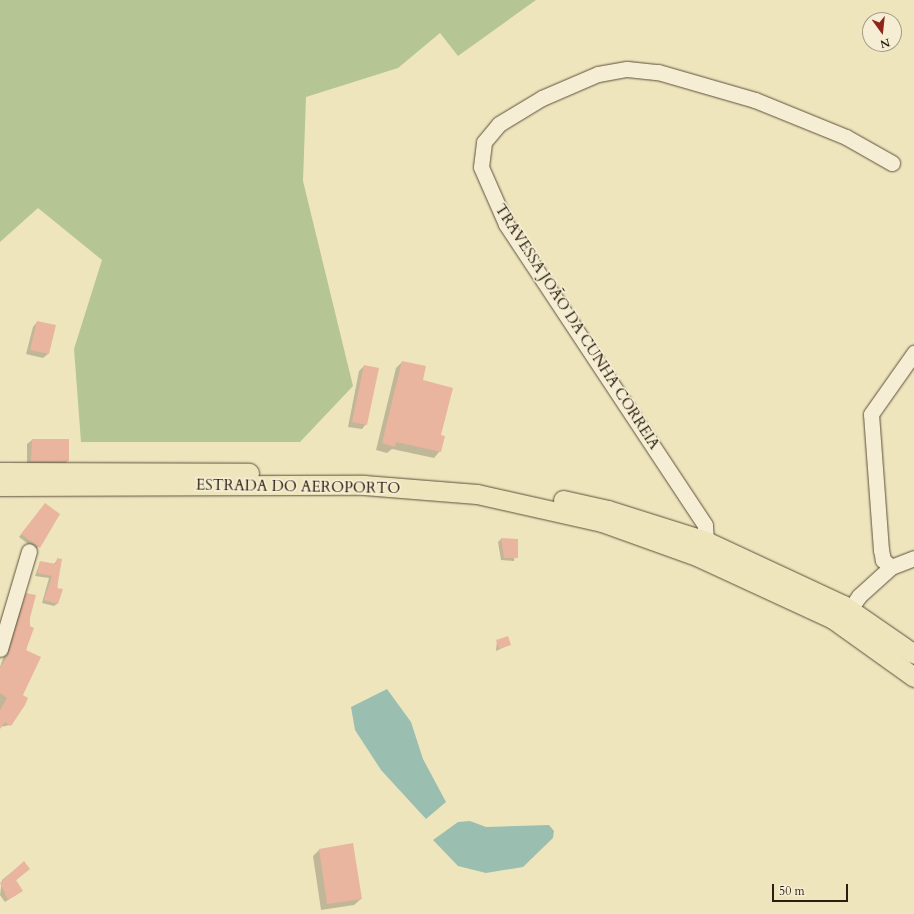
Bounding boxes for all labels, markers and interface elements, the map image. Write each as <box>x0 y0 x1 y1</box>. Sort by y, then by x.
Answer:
north arrow <box>862 12 902 52</box>
text: N <box>878 35 892 52</box>
street label: TRAVESSA JOÃO DA CUNHA CORREIA <box>491 201 663 453</box>
street label: ESTRADA DO AEROPORTO <box>196 476 400 498</box>
scale bar <box>774 876 850 902</box>
text: 50 m <box>779 883 805 899</box>

